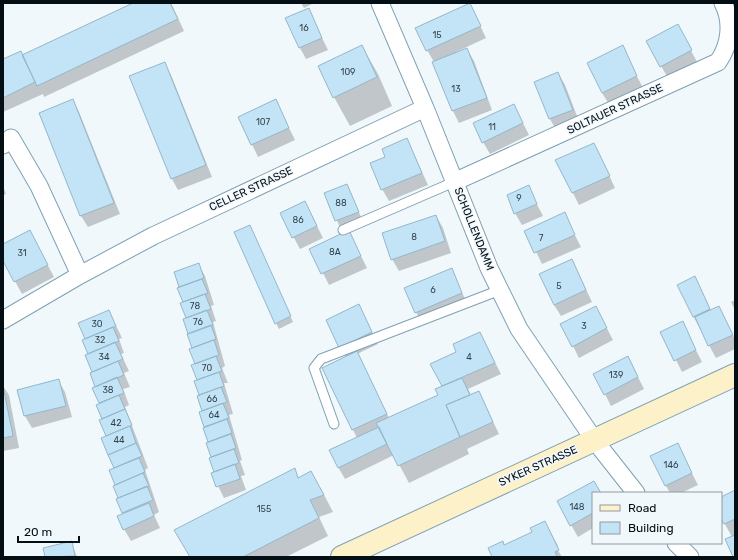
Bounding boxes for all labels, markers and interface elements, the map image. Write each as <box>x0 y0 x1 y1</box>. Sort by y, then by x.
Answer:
house number: 16 <box>299 23 309 33</box>
house number: 15 <box>432 30 442 40</box>
house number: 109 <box>341 67 355 77</box>
street label: SOLTAUER STRASSE <box>565 81 665 137</box>
house number: 13 <box>451 84 461 94</box>
house number: 107 <box>256 117 270 127</box>
house number: 11 <box>488 122 496 132</box>
street label: CELLER STRASSE <box>207 164 295 214</box>
street label: SCHOLLENDAMM <box>451 186 497 272</box>
house number: 9 <box>516 193 522 203</box>
house number: 88 <box>335 198 347 208</box>
house number: 86 <box>292 215 304 225</box>
house number: 8 <box>411 232 417 242</box>
house number: 7 <box>539 233 544 243</box>
house number: 8A <box>329 247 341 257</box>
house number: 31 <box>17 248 27 258</box>
house number: 5 <box>556 281 562 291</box>
house number: 6 <box>430 285 436 295</box>
house number: 78 <box>190 301 200 311</box>
house number: 76 <box>193 317 203 327</box>
house number: 30 <box>91 319 103 329</box>
house number: 3 <box>581 321 587 331</box>
house number: 32 <box>95 335 105 345</box>
house number: 34 <box>99 352 110 362</box>
house number: 4 <box>466 352 472 362</box>
house number: 70 <box>202 363 212 373</box>
house number: 139 <box>609 370 623 380</box>
house number: 38 <box>102 385 114 395</box>
house number: 66 <box>207 394 218 404</box>
house number: 64 <box>208 410 220 420</box>
house number: 42 <box>111 418 121 428</box>
house number: 44 <box>113 435 125 445</box>
street label: SYKER STRASSE <box>497 443 580 489</box>
house number: 146 <box>664 460 679 470</box>
legend <box>592 492 722 544</box>
text: Road <box>628 501 656 515</box>
house number: 148 <box>569 502 585 512</box>
house number: 155 <box>257 504 271 514</box>
scale bar <box>18 518 79 544</box>
text: Building <box>628 521 674 535</box>
text: 20 m <box>24 525 52 539</box>

